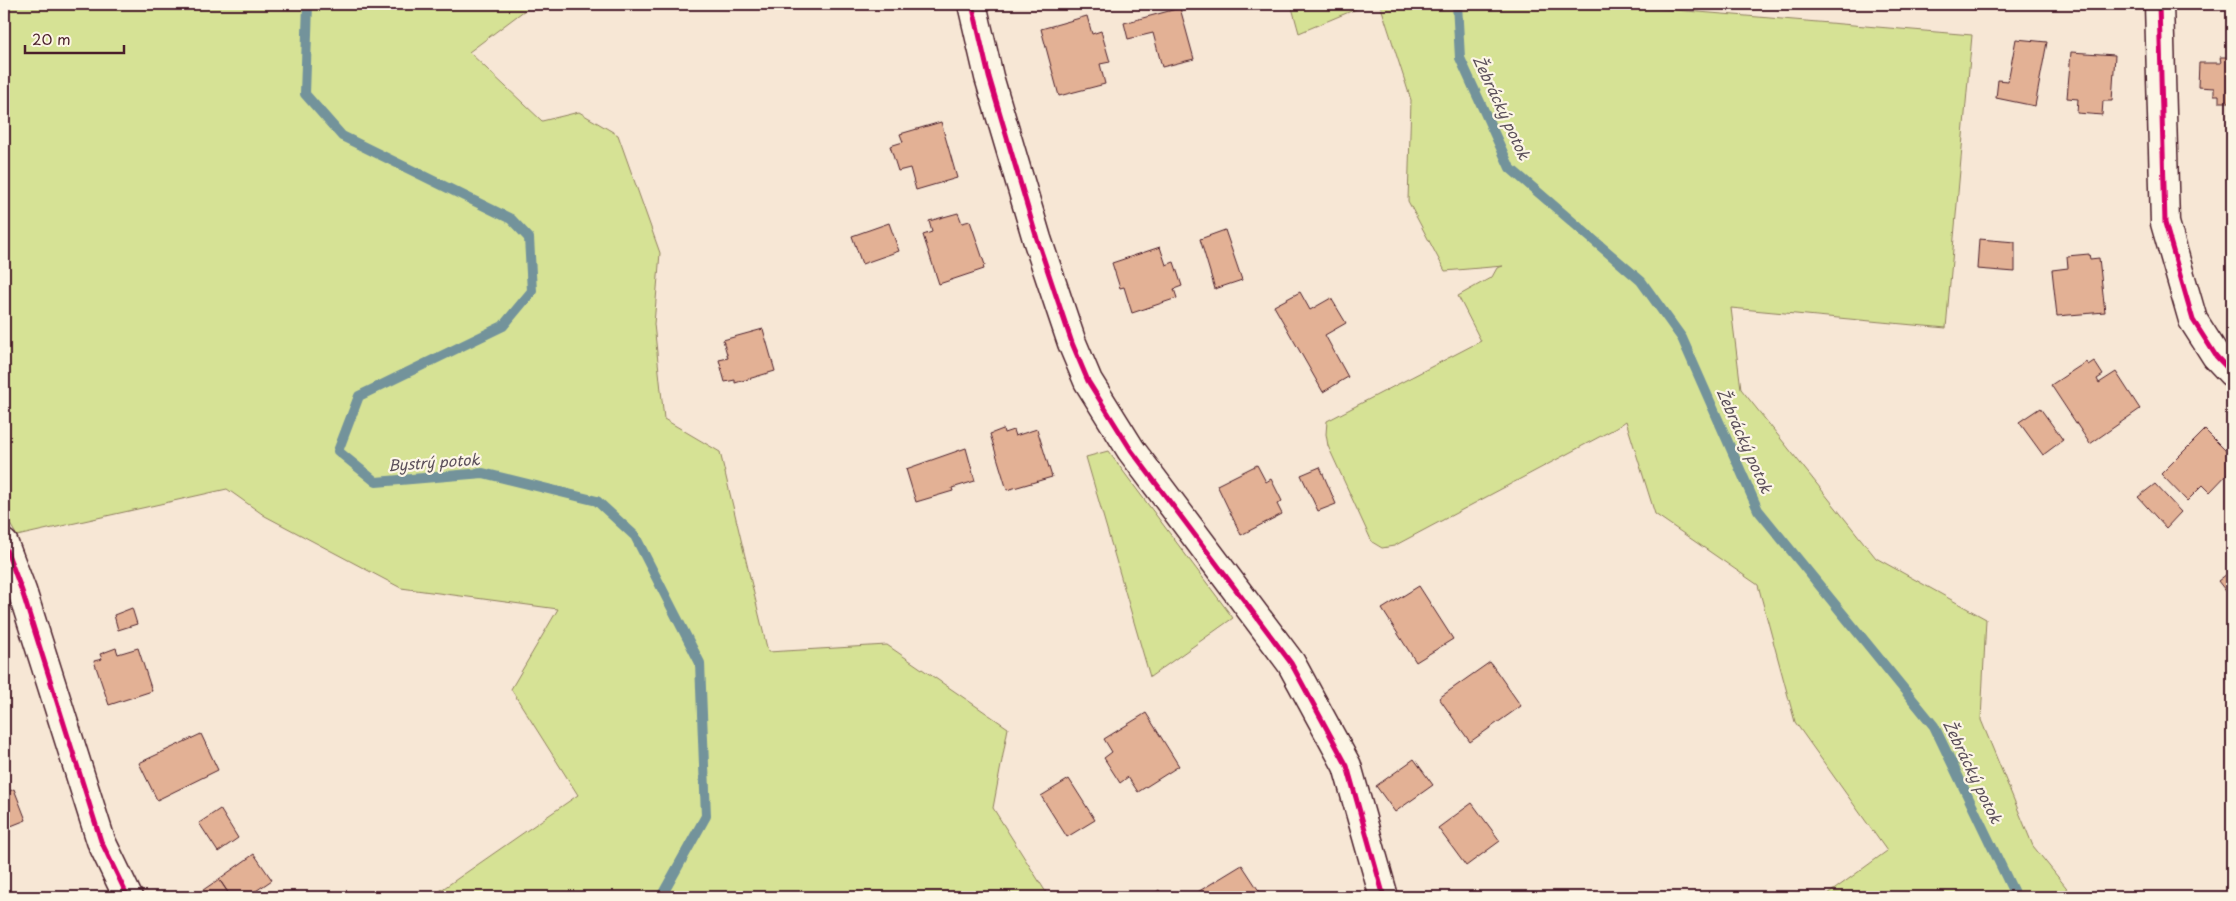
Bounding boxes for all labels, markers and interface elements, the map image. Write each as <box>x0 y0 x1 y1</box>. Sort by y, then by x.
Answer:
scale bar <box>25 22 124 54</box>
text: 20 m <box>32 27 71 50</box>
water label: Žebrácký potok <box>1468 51 1537 164</box>
water label: Žebrácký potok <box>1712 384 1779 497</box>
water label: Bystrý potok <box>387 447 481 476</box>
water label: Žebrácký potok <box>1938 716 2009 828</box>

